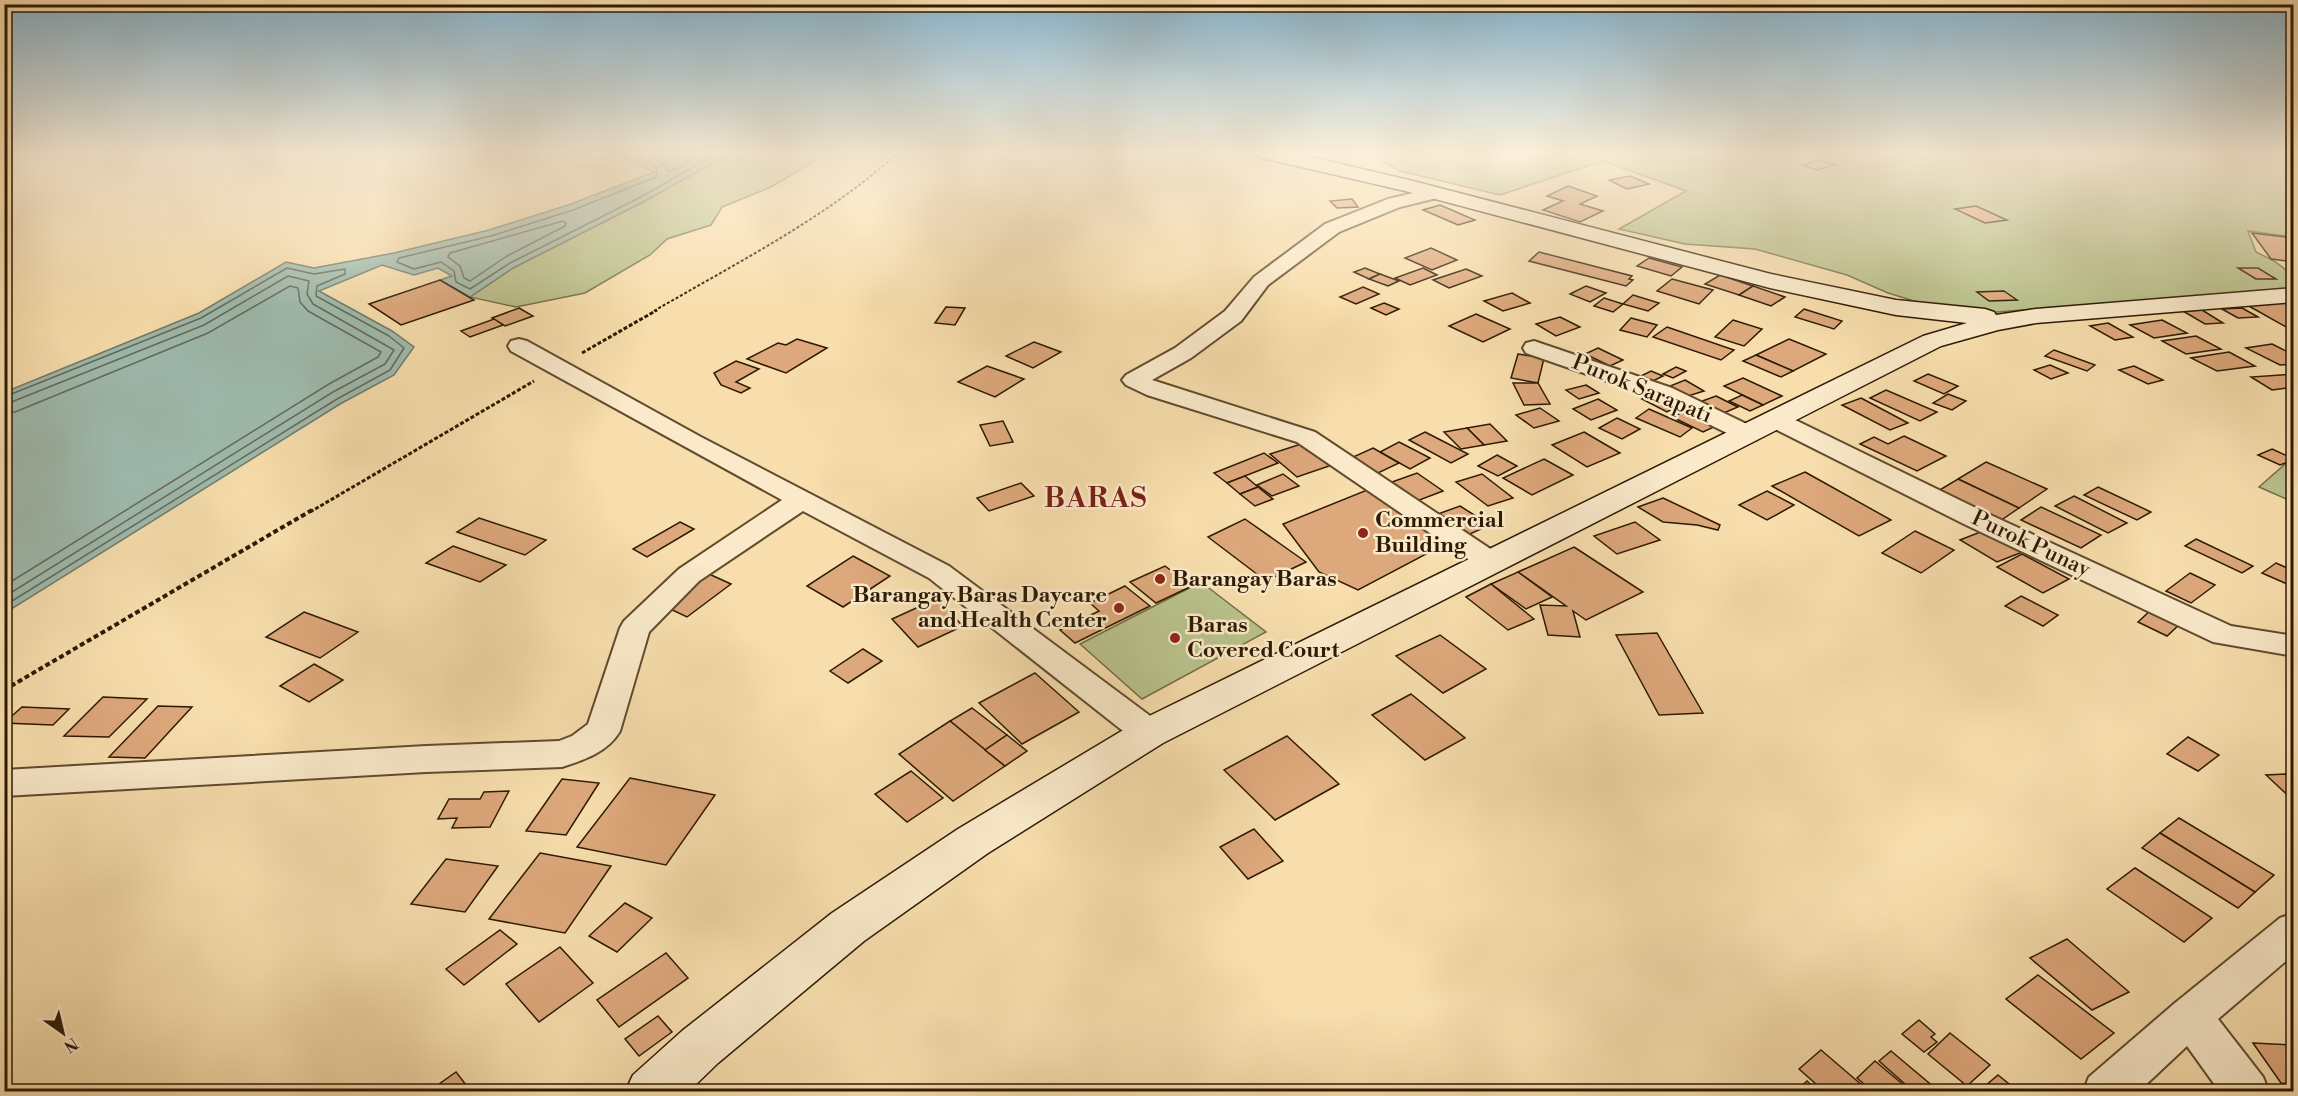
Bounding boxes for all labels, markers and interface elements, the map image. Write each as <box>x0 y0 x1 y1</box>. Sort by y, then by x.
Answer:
street label: Purok Sarapati <box>1568 349 1716 429</box>
district label: BARAS <box>1044 481 1148 516</box>
street label: Purok Punay <box>1967 505 2095 583</box>
place label: Commercial Building <box>1375 507 1504 559</box>
marker: Commercial Building <box>1356 526 1370 540</box>
place label: Barangay Baras <box>1172 566 1337 593</box>
marker: Barangay Baras <box>1153 572 1167 586</box>
place label: Barangay Baras Daycare and Health Center <box>853 582 1107 634</box>
marker: Barangay Baras Daycare and Health Center <box>1112 601 1126 615</box>
place label: Baras Covered Court <box>1187 612 1340 664</box>
marker: Baras Covered Court <box>1168 631 1182 645</box>
north arrow <box>33 1003 93 1063</box>
text: N <box>60 1033 82 1057</box>

